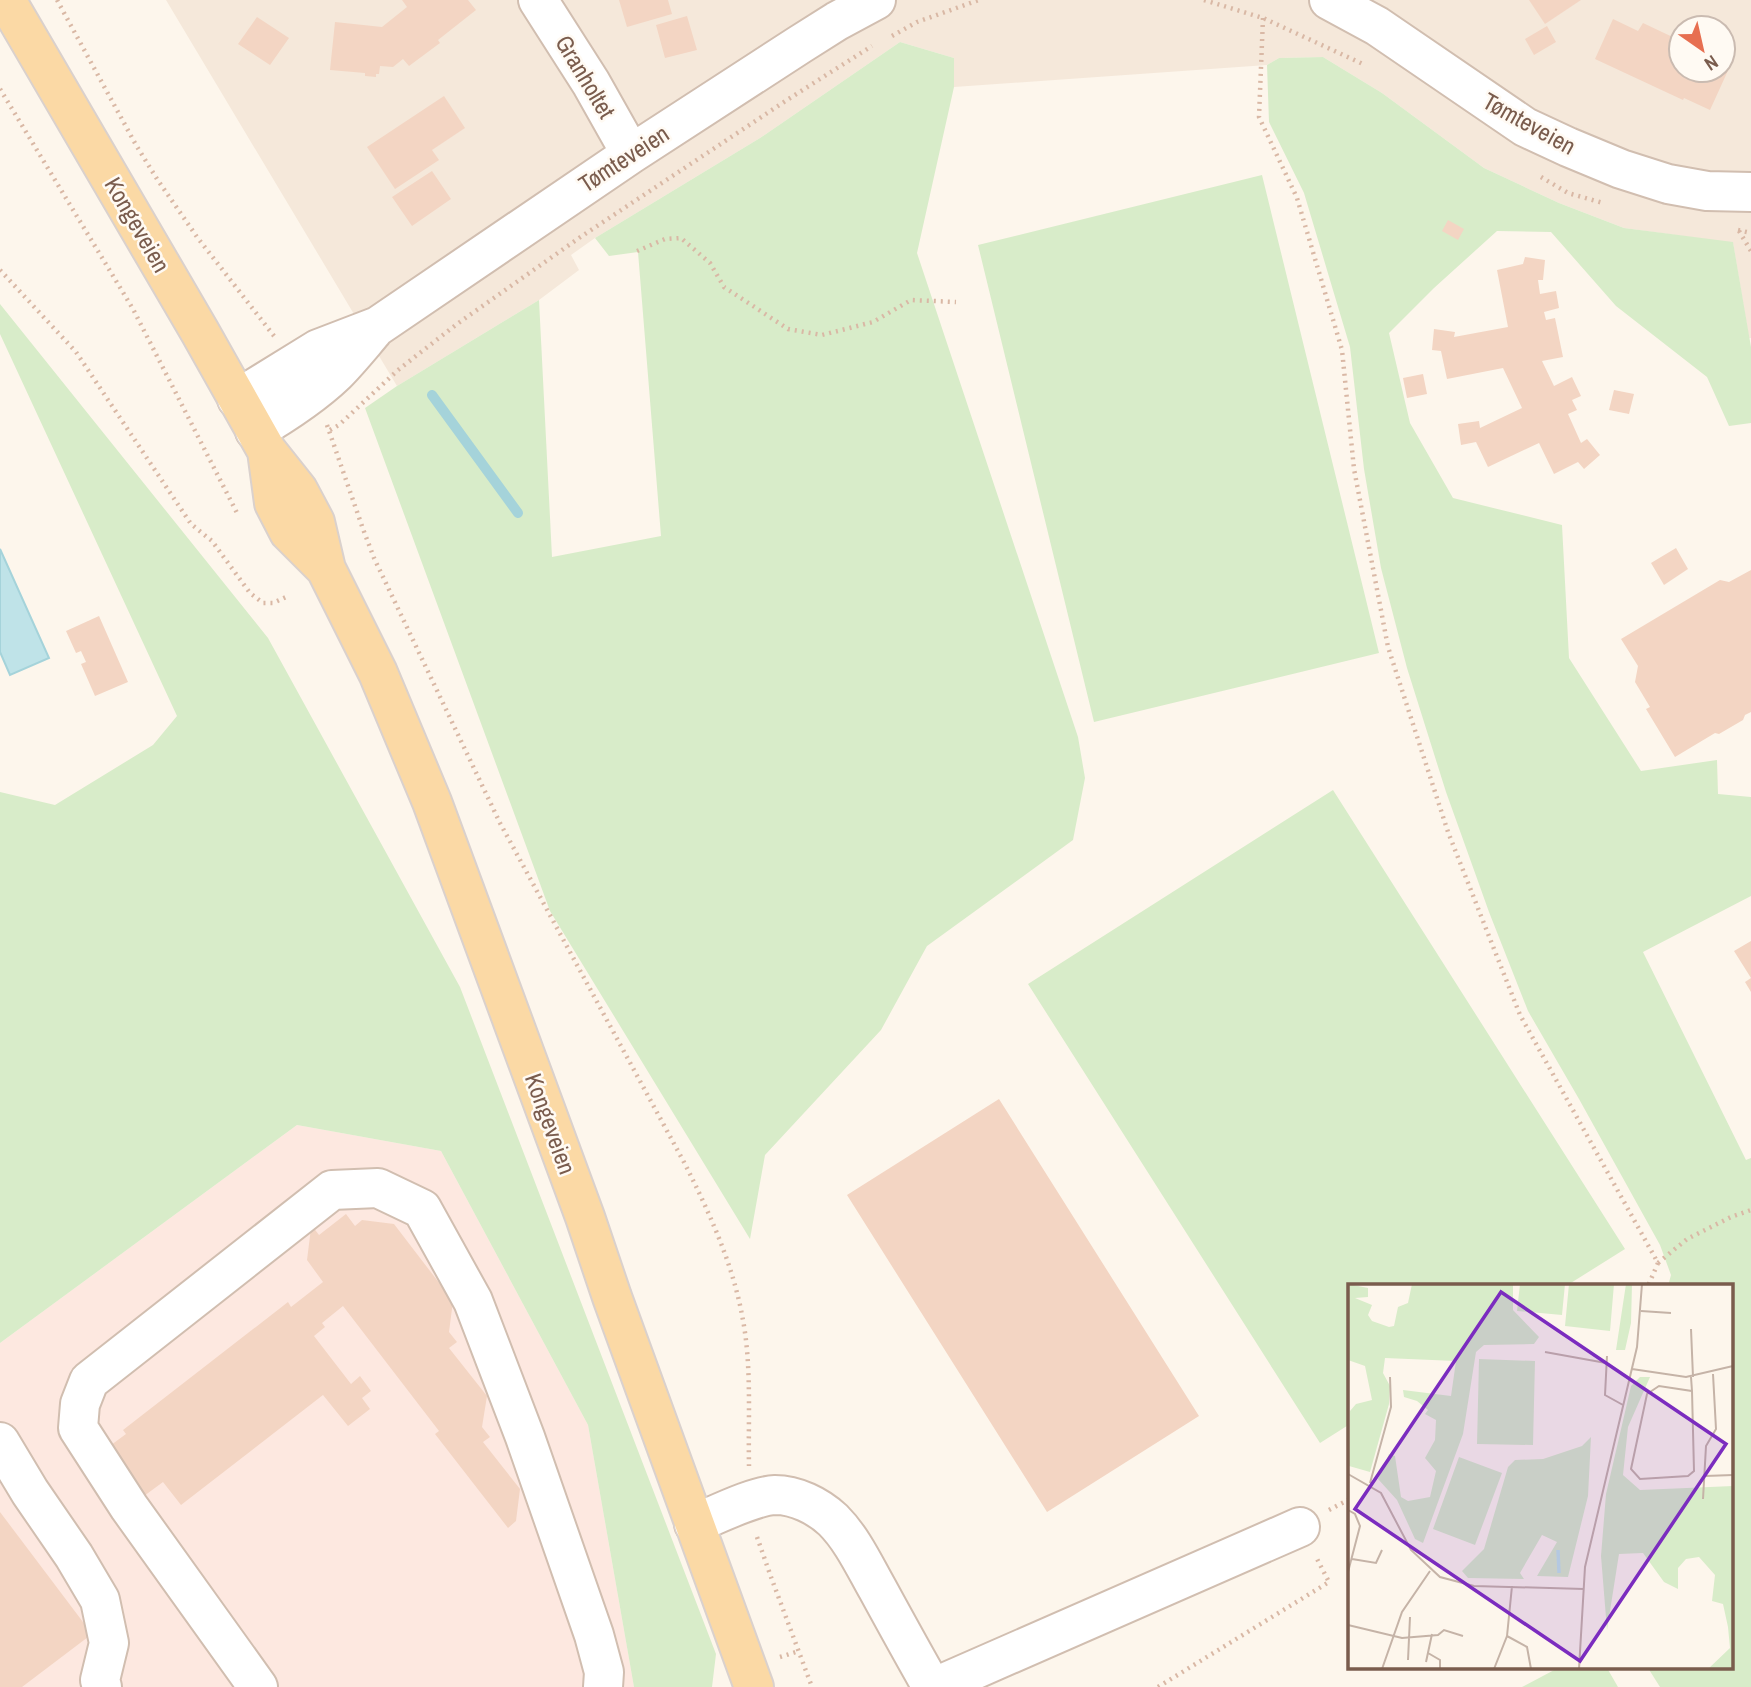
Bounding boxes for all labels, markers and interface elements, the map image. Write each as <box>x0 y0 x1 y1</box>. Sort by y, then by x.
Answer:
north arrow <box>1667 14 1737 84</box>
street label: Granholtet <box>548 29 624 125</box>
text: N <box>1700 49 1723 77</box>
street label: Tømteveien <box>1477 84 1582 162</box>
street label: Tømteveien <box>572 117 675 199</box>
street label: Kongeveien <box>98 171 178 278</box>
street label: Kongeveien <box>518 1069 584 1178</box>
inset map <box>1348 1284 1734 1670</box>

